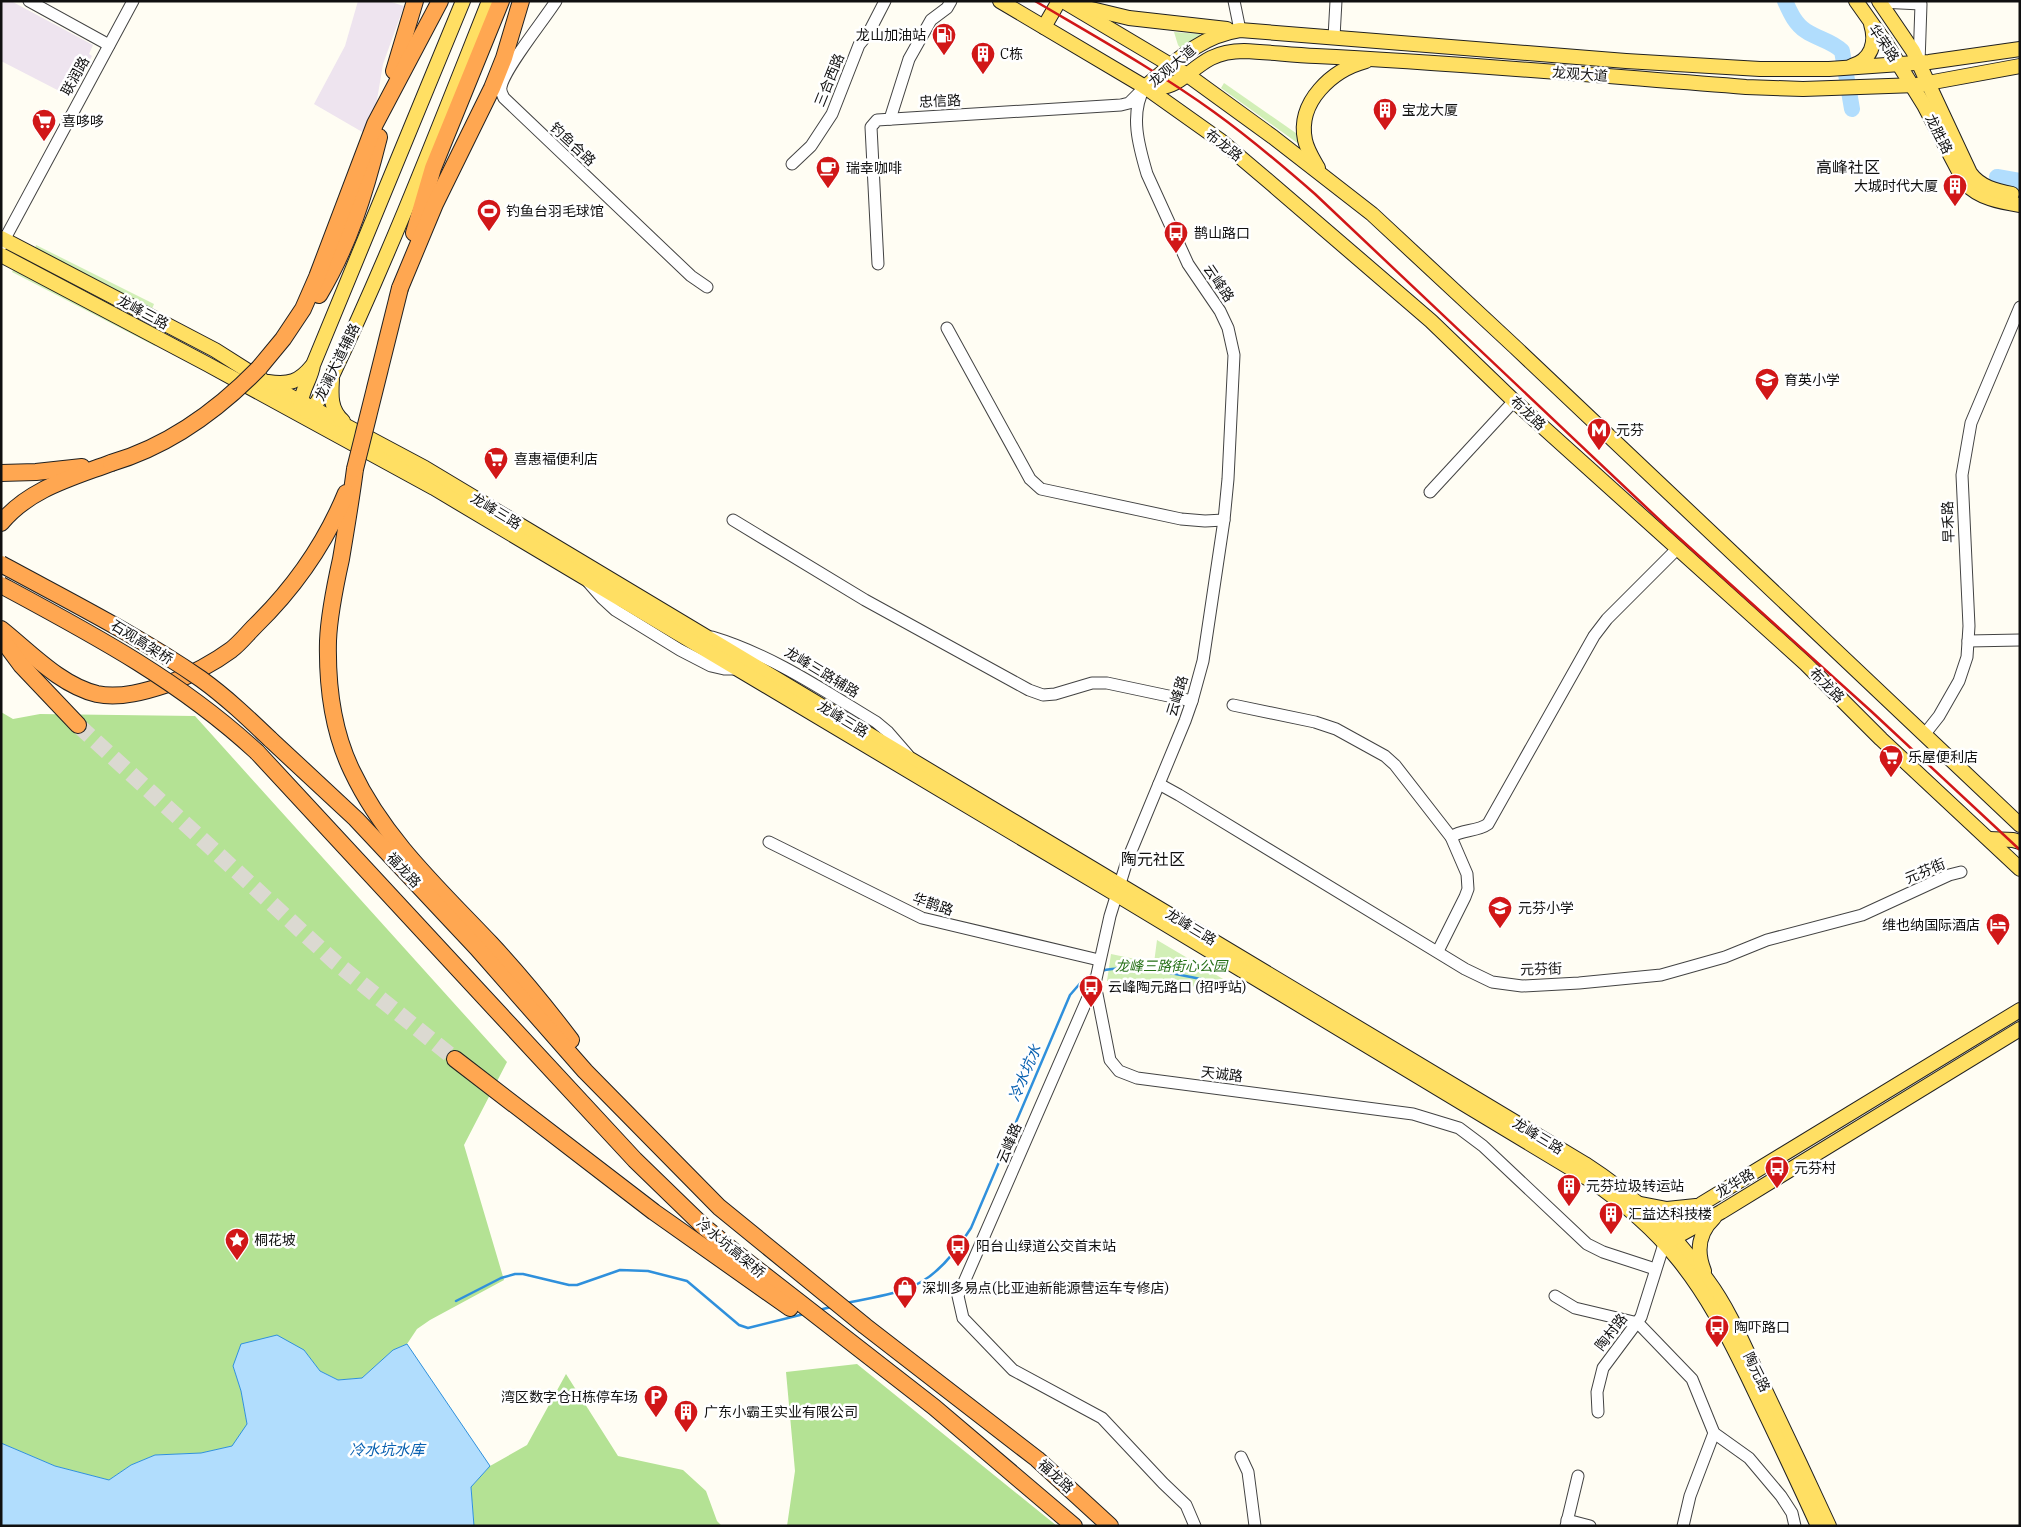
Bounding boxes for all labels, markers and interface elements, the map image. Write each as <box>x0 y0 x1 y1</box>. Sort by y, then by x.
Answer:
street label: 华荣路 <box>1865 21 1903 65</box>
fuel station icon: 龙山加油站 <box>931 22 957 56</box>
place label: 龙山加油站 <box>856 26 926 44</box>
building icon: C栋 <box>970 41 996 75</box>
street label: 龙观大道 <box>1145 41 1199 91</box>
place label: C栋 <box>1000 45 1023 63</box>
street label: 三合西路 <box>810 51 848 109</box>
street label: 联润路 <box>57 53 93 99</box>
street label: 龙观大道 <box>1551 63 1609 85</box>
street label: 忠信路 <box>919 91 961 111</box>
building icon: 宝龙大厦 <box>1372 97 1398 131</box>
place label: 宝龙大厦 <box>1402 101 1458 119</box>
supermarket icon: 喜哆哆 <box>31 108 57 142</box>
street label: 龙胜路 <box>1921 111 1957 157</box>
place label: 喜哆哆 <box>62 112 104 130</box>
street label: 钓鱼合路 <box>546 118 600 170</box>
street label: 布龙路 <box>1202 125 1246 165</box>
cafe icon: 瑞幸咖啡 <box>815 155 841 189</box>
district label: 高峰社区 <box>1816 157 1880 177</box>
place label: 瑞幸咖啡 <box>846 159 902 177</box>
building icon: 大城时代大厦 <box>1942 173 1968 207</box>
place label: 大城时代大厦 <box>1854 177 1938 195</box>
sports icon: 钓鱼台羽毛球馆 <box>476 198 502 232</box>
place label: 钓鱼台羽毛球馆 <box>506 202 604 220</box>
bus stop icon: 鹊山路口 <box>1163 220 1189 254</box>
place label: 鹊山路口 <box>1194 224 1250 242</box>
street label: 云峰路 <box>1200 261 1238 305</box>
street label: 龙峰三路 <box>114 291 172 333</box>
street label: 龙澜大道辅路 <box>310 320 364 404</box>
school or university icon: 育英小学 <box>1754 367 1780 401</box>
place label: 育英小学 <box>1784 371 1840 389</box>
street label: 布龙路 <box>1507 392 1549 434</box>
metro station icon: 元芬 <box>1586 417 1612 451</box>
place label: 元芬 <box>1616 421 1644 439</box>
supermarket icon: 喜惠褔便利店 <box>483 446 509 480</box>
place label: 喜惠褔便利店 <box>514 450 598 468</box>
street label: 龙峰三路 <box>467 489 525 533</box>
street label: 早禾路 <box>1938 501 1958 543</box>
street label: 石观高架桥 <box>108 616 176 668</box>
street label: 龙峰三路辅路 <box>781 643 863 701</box>
street label: 布龙路 <box>1806 664 1848 706</box>
street label: 云峰路 <box>1162 673 1192 719</box>
street label: 龙峰三路 <box>814 697 872 741</box>
supermarket icon: 乐屋便利店 <box>1878 744 1904 778</box>
place label: 乐屋便利店 <box>1908 748 1978 766</box>
street label: 福龙路 <box>383 849 425 891</box>
district label: 陶元社区 <box>1121 849 1185 869</box>
street label: 元芬街 <box>1902 855 1948 887</box>
street label: 华鹊路 <box>910 889 956 919</box>
school or university icon: 元芬小学 <box>1487 895 1513 929</box>
place label: 元芬小学 <box>1518 899 1574 917</box>
street label: 龙峰三路 <box>1162 905 1220 949</box>
hotel icon: 维也纳国际酒店 <box>1985 912 2011 946</box>
place label: 维也纳国际酒店 <box>1882 916 1980 934</box>
park label: 龙峰三路街心公园 <box>1115 957 1229 975</box>
street label: 元芬街 <box>1520 959 1562 979</box>
bus stop icon: 云峰陶元路口 (招呼站) <box>1078 974 1104 1008</box>
place label: 云峰陶元路口 (招呼站) <box>1108 978 1246 996</box>
water label: 冷水坑水 <box>1004 1041 1045 1104</box>
street label: 天诚路 <box>1200 1063 1244 1085</box>
street label: 龙峰三路 <box>1509 1114 1567 1158</box>
street label: 云峰路 <box>993 1120 1025 1166</box>
bus stop icon: 元芬村 <box>1764 1155 1790 1189</box>
place label: 元芬村 <box>1794 1159 1836 1177</box>
street label: 龙华路 <box>1712 1164 1758 1202</box>
building icon: 元芬垃圾转运站 <box>1556 1173 1582 1207</box>
place label: 元芬垃圾转运站 <box>1586 1177 1684 1195</box>
building icon: 汇益达科技楼 <box>1598 1201 1624 1235</box>
place label: 汇益达科技楼 <box>1628 1205 1712 1223</box>
street label: 冷水坑高架桥 <box>693 1214 769 1282</box>
place icon: 桐花坡 <box>224 1227 250 1261</box>
place label: 桐花坡 <box>254 1231 296 1249</box>
bus stop icon: 阳台山绿道公交首末站 <box>945 1233 971 1267</box>
place label: 阳台山绿道公交首末站 <box>976 1237 1116 1255</box>
shop icon: 深圳多易点(比亚迪新能源营运车专修店) <box>892 1275 918 1309</box>
place label: 深圳多易点(比亚迪新能源营运车专修店) <box>922 1279 1169 1297</box>
street label: 陶村路 <box>1591 1310 1631 1354</box>
bus stop icon: 陶吓路口 <box>1704 1314 1730 1348</box>
place label: 陶吓路口 <box>1734 1318 1790 1336</box>
street label: 陶元路 <box>1740 1349 1774 1395</box>
parking icon: 湾区数字仓H栋停车场 <box>643 1384 669 1418</box>
place label: 湾区数字仓H栋停车场 <box>501 1388 638 1406</box>
building icon: 广东小霸王实业有限公司 <box>673 1399 699 1433</box>
place label: 广东小霸王实业有限公司 <box>704 1403 858 1421</box>
water label: 冷水坑水库 <box>349 1440 427 1459</box>
street label: 福龙路 <box>1034 1455 1078 1497</box>

